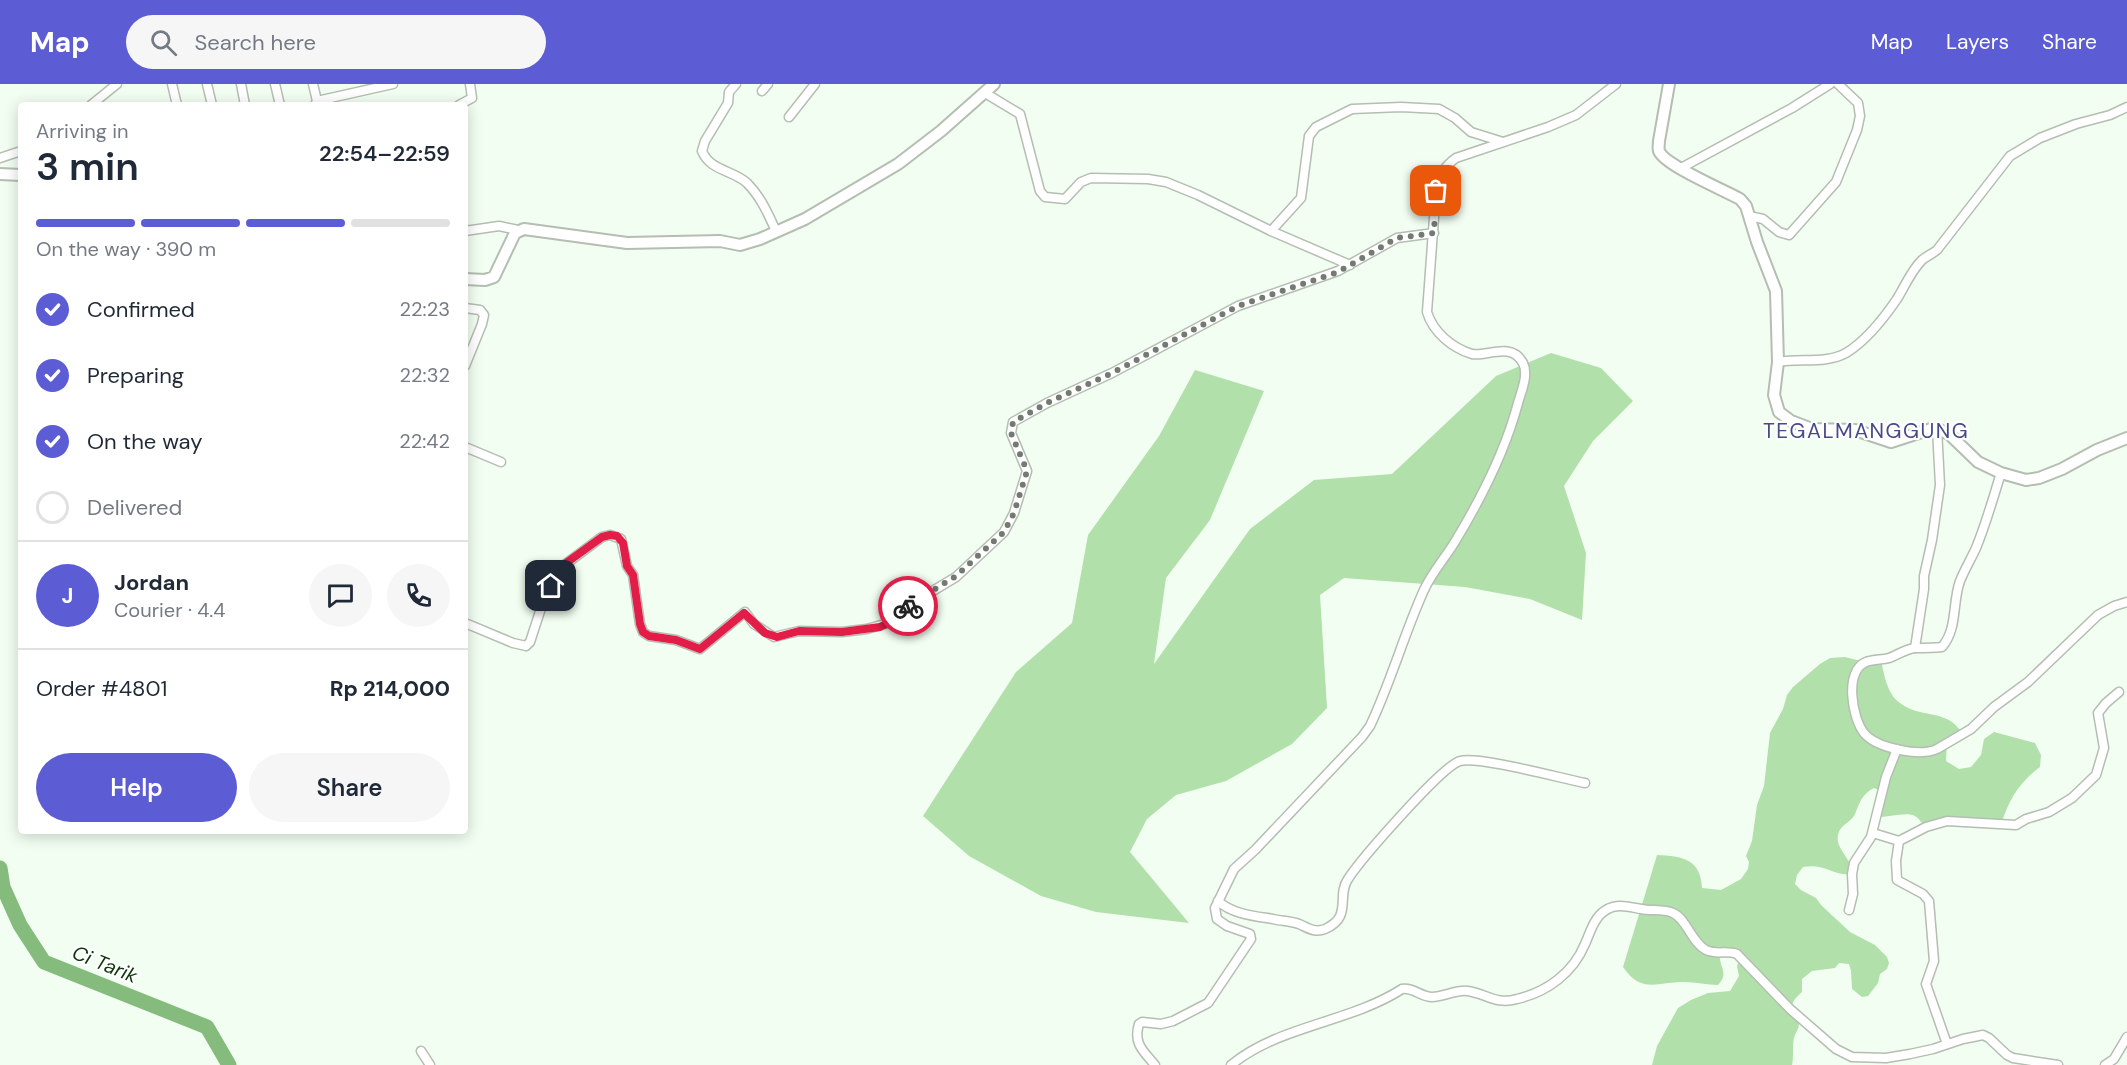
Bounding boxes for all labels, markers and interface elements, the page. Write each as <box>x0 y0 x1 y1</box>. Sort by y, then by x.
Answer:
search box <box>126 15 546 69</box>
text: Map <box>30 24 90 61</box>
icon: search <box>147 26 180 59</box>
text: Search here <box>195 28 316 57</box>
text: Map <box>1871 28 1913 56</box>
text: Layers <box>1946 28 2009 56</box>
text: Share <box>2042 28 2097 56</box>
text: Arriving in <box>36 118 128 144</box>
text: 22:54–22:59 <box>319 139 450 168</box>
text: 3 min <box>36 141 139 192</box>
pin <box>1410 165 1461 216</box>
icon: bag <box>1419 174 1452 207</box>
text: On the way · 390 m <box>36 236 216 262</box>
icon: check <box>36 293 69 326</box>
text: Confirmed <box>87 295 195 324</box>
text: 22:23 <box>400 296 450 322</box>
icon: check <box>36 359 69 392</box>
text: Preparing <box>87 361 184 390</box>
text: 22:32 <box>400 362 450 388</box>
district label: TEGALMANGGUNG <box>1763 417 1969 445</box>
icon: check <box>36 425 69 458</box>
text: On the way <box>87 427 202 456</box>
text: 22:42 <box>399 428 450 454</box>
text: Delivered <box>87 493 182 522</box>
pin <box>525 560 576 611</box>
button: chat <box>309 564 372 627</box>
button: phone <box>387 564 450 627</box>
text: Jordan <box>114 568 189 597</box>
icon: home <box>534 569 567 602</box>
courier <box>878 576 938 636</box>
text: J <box>62 581 73 610</box>
icon: bike <box>892 590 925 623</box>
text: Courier · 4.4 <box>114 597 225 623</box>
text: Order #4801 <box>36 674 167 703</box>
text: Rp 214,000 <box>330 674 450 703</box>
button: Help <box>36 753 237 822</box>
button: Share <box>249 753 450 822</box>
water label: Ci Tarik <box>69 939 142 989</box>

